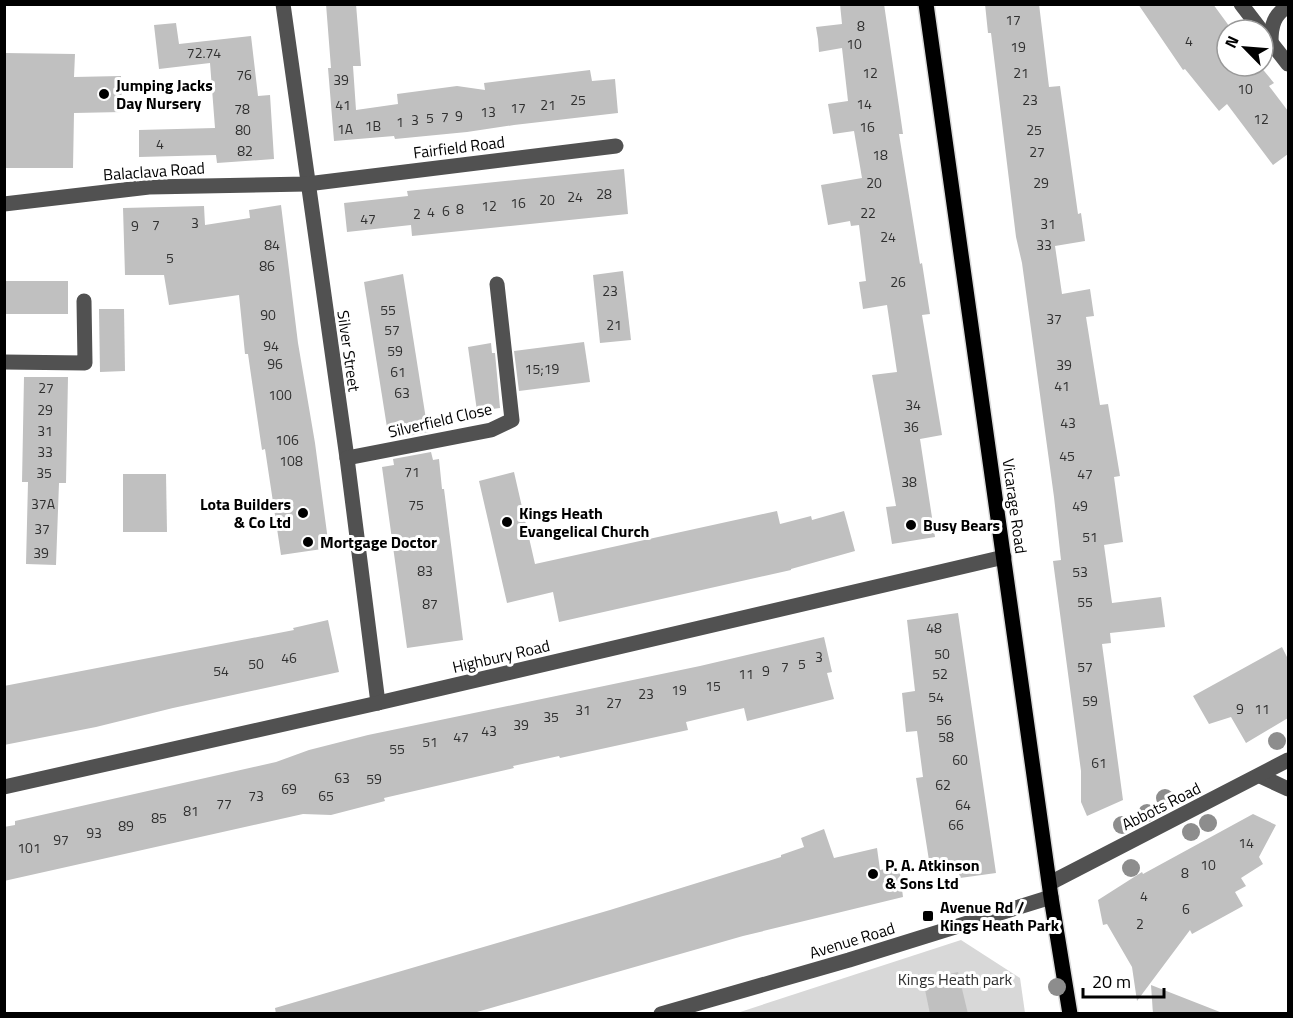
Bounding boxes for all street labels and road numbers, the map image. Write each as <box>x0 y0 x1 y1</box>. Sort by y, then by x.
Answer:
street label: Fairfield Road <box>412 129 506 165</box>
street label: Balaclava Road <box>102 155 206 187</box>
street label: Silver Street <box>331 309 367 394</box>
street label: Silverfield Close <box>386 396 494 444</box>
street label: Vicarage Road <box>996 457 1034 555</box>
street label: Highbury Road <box>450 633 552 679</box>
street label: Abbots Road <box>1117 776 1205 836</box>
street label: Avenue Road <box>806 916 898 964</box>

